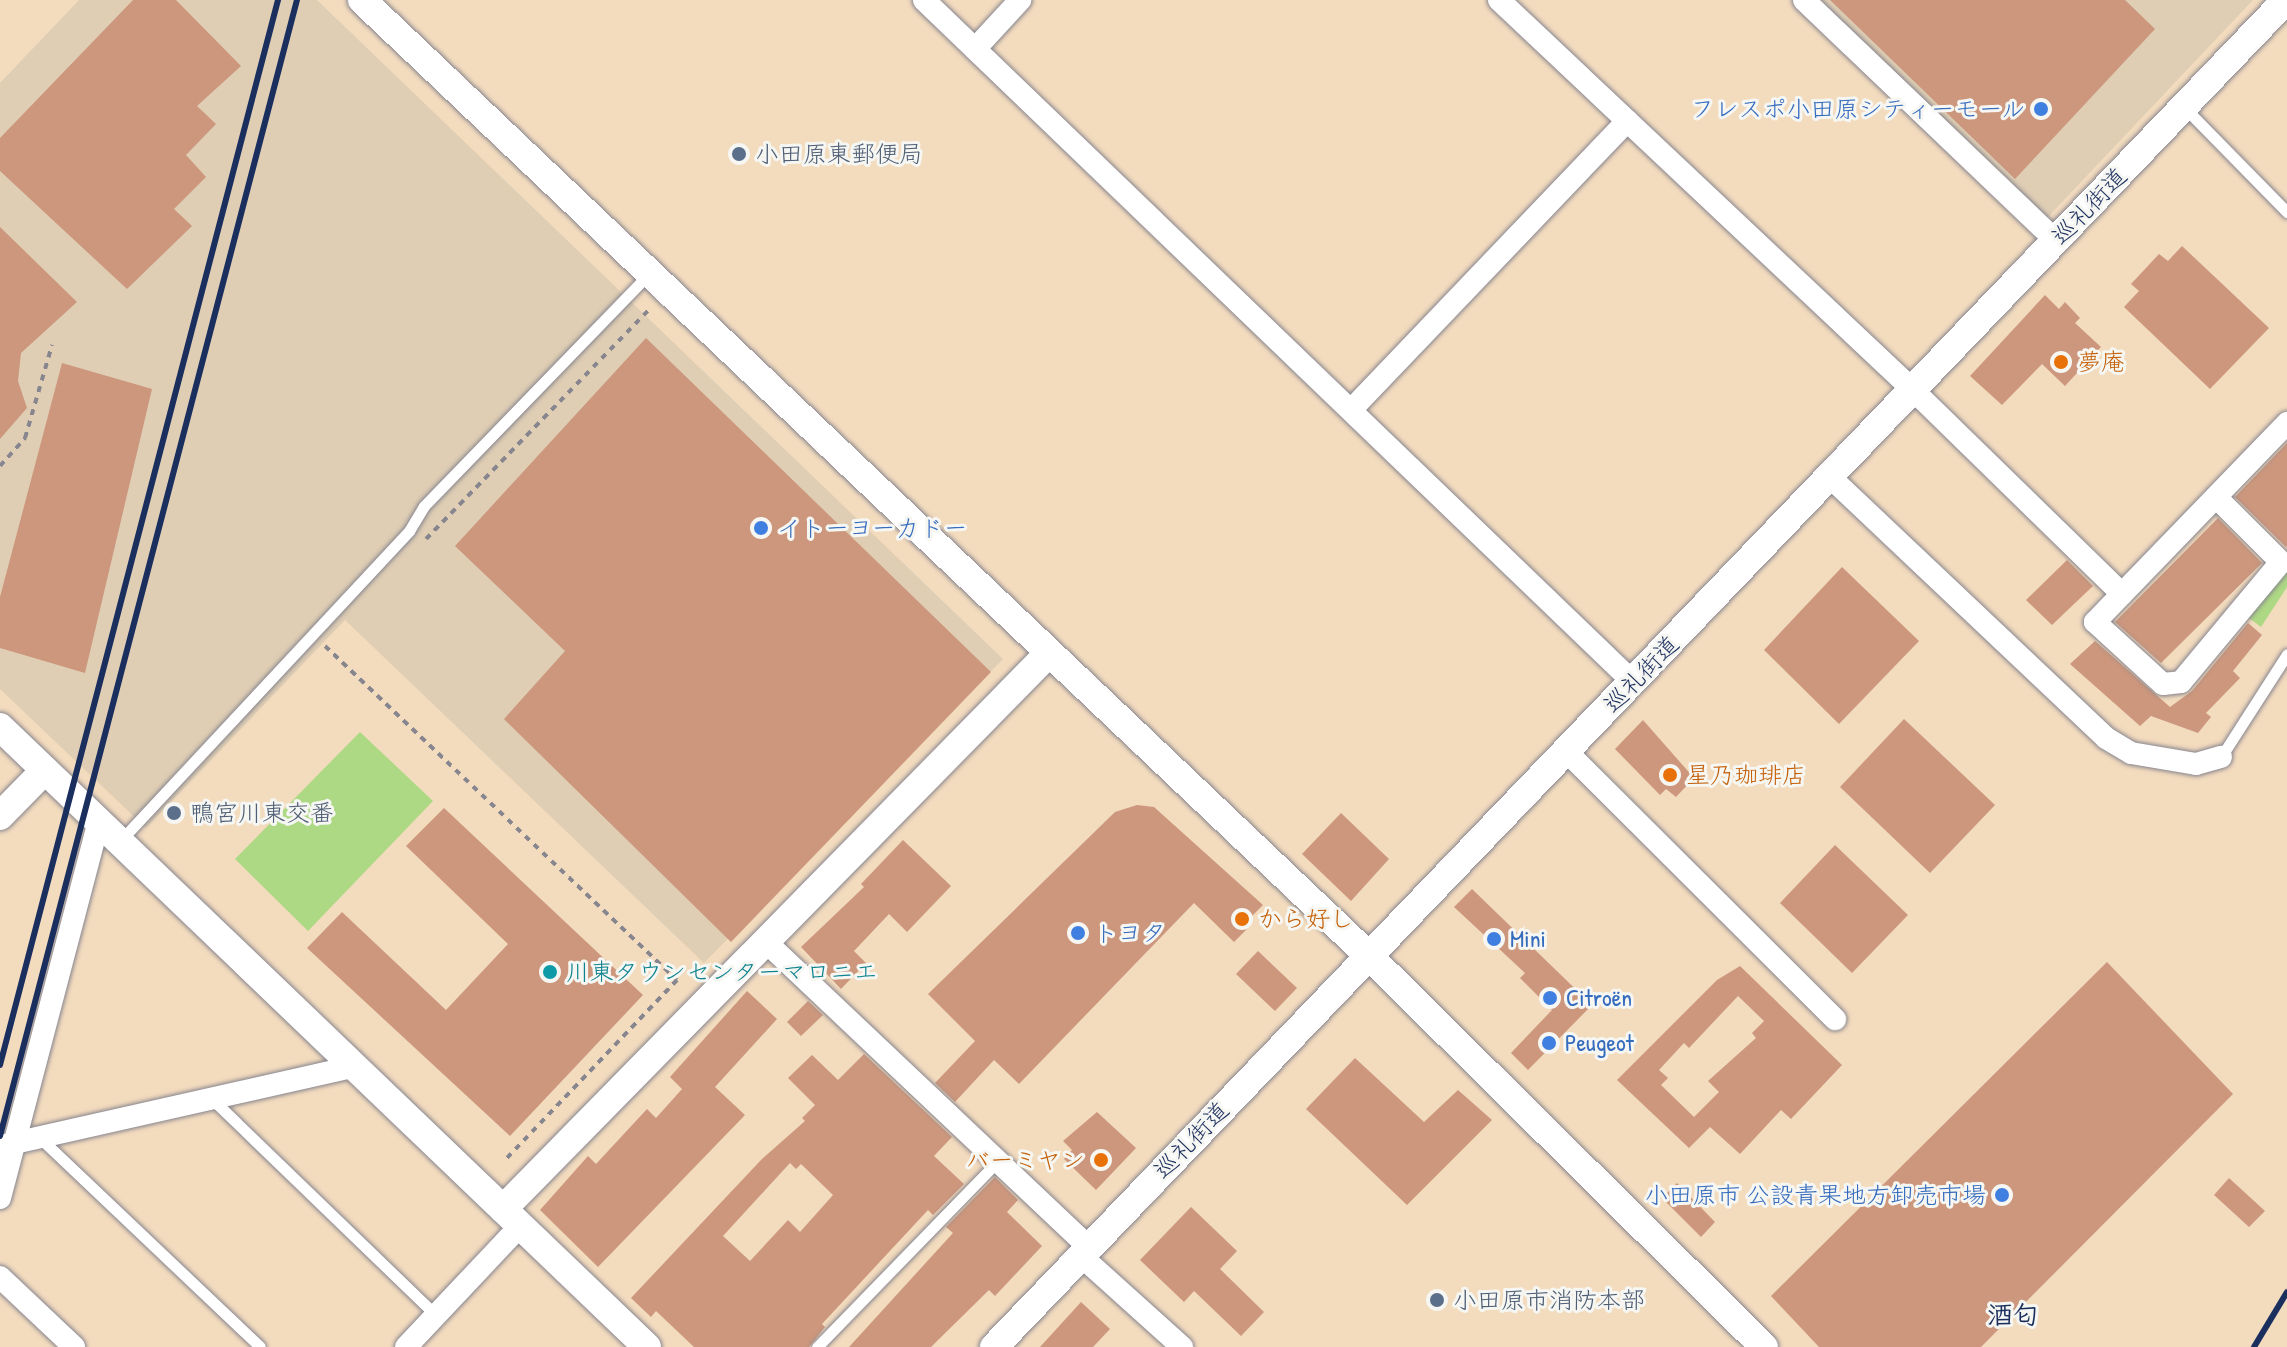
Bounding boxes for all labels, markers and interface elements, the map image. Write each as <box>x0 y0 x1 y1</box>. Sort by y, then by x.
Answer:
place label: フレスポ小田原シティーモール <box>1689 95 2025 123</box>
marker: フレスポ小田原シティーモール <box>2032 100 2050 118</box>
place label: 小田原東郵便局 <box>755 140 923 168</box>
marker: 小田原東郵便局 <box>730 145 748 163</box>
street label: 巡礼街道 <box>2045 161 2133 251</box>
place label: 夢庵 <box>2077 348 2125 376</box>
marker: 夢庵 <box>2052 353 2070 371</box>
place label: イトーヨーカドー <box>777 514 968 542</box>
marker: イトーヨーカドー <box>752 519 770 537</box>
street label: 巡礼街道 <box>1597 629 1685 719</box>
place label: 星乃珈琲店 <box>1686 761 1806 789</box>
marker: 星乃珈琲店 <box>1661 766 1679 784</box>
place label: 鴨宮川東交番 <box>190 799 334 827</box>
marker: 鴨宮川東交番 <box>165 804 183 822</box>
place label: から好し <box>1258 905 1354 933</box>
marker: から好し <box>1233 910 1251 928</box>
place label: トヨタ <box>1094 919 1166 947</box>
marker: トヨタ <box>1069 924 1087 942</box>
place label: Mini <box>1510 925 1546 953</box>
marker: Mini <box>1485 930 1503 948</box>
place label: 川東タウンセンターマロニエ <box>566 958 878 986</box>
marker: 川東タウンセンターマロニエ <box>541 963 559 981</box>
place label: Citroën <box>1566 984 1632 1012</box>
marker: Citroën <box>1541 989 1559 1007</box>
place label: Peugeot <box>1565 1029 1634 1057</box>
marker: Peugeot <box>1540 1034 1558 1052</box>
street label: 巡礼街道 <box>1147 1095 1235 1185</box>
place label: バーミヤン <box>965 1146 1085 1174</box>
marker: バーミヤン <box>1092 1151 1110 1169</box>
place label: 小田原市 公設青果地方卸売市場 <box>1644 1181 1986 1209</box>
marker: 小田原市 公設青果地方卸売市場 <box>1993 1186 2011 1204</box>
place label: 小田原市消防本部 <box>1453 1286 1645 1314</box>
marker: 小田原市消防本部 <box>1428 1291 1446 1309</box>
district label: 酒匂 <box>1987 1299 2039 1331</box>

